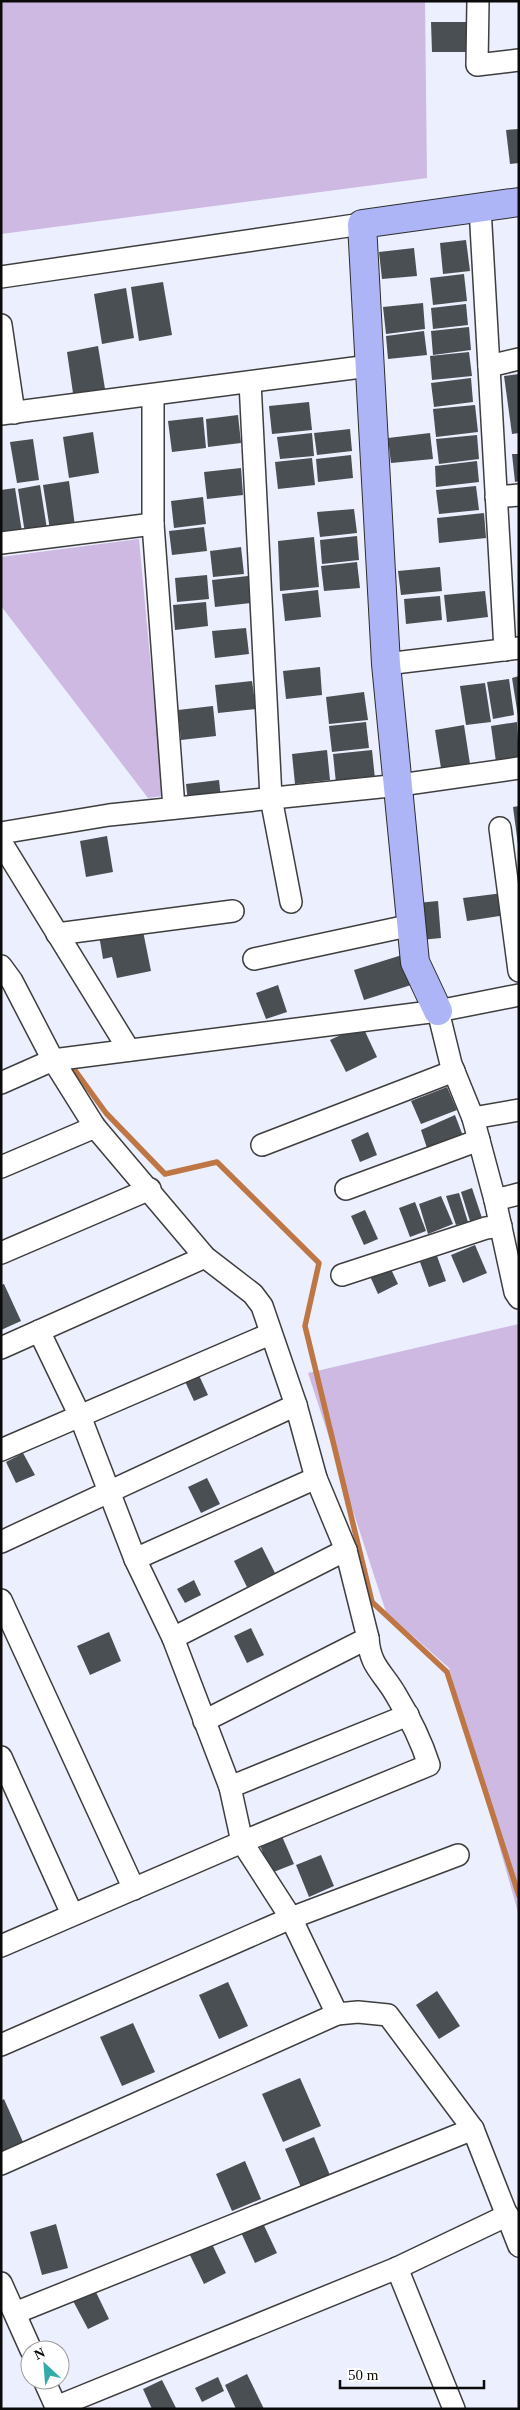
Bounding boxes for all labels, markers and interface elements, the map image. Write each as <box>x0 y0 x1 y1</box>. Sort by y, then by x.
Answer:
north arrow <box>20 2340 70 2390</box>
text: N <box>32 2345 47 2363</box>
scale bar <box>340 2358 484 2390</box>
text: 50 m <box>348 2367 379 2383</box>

